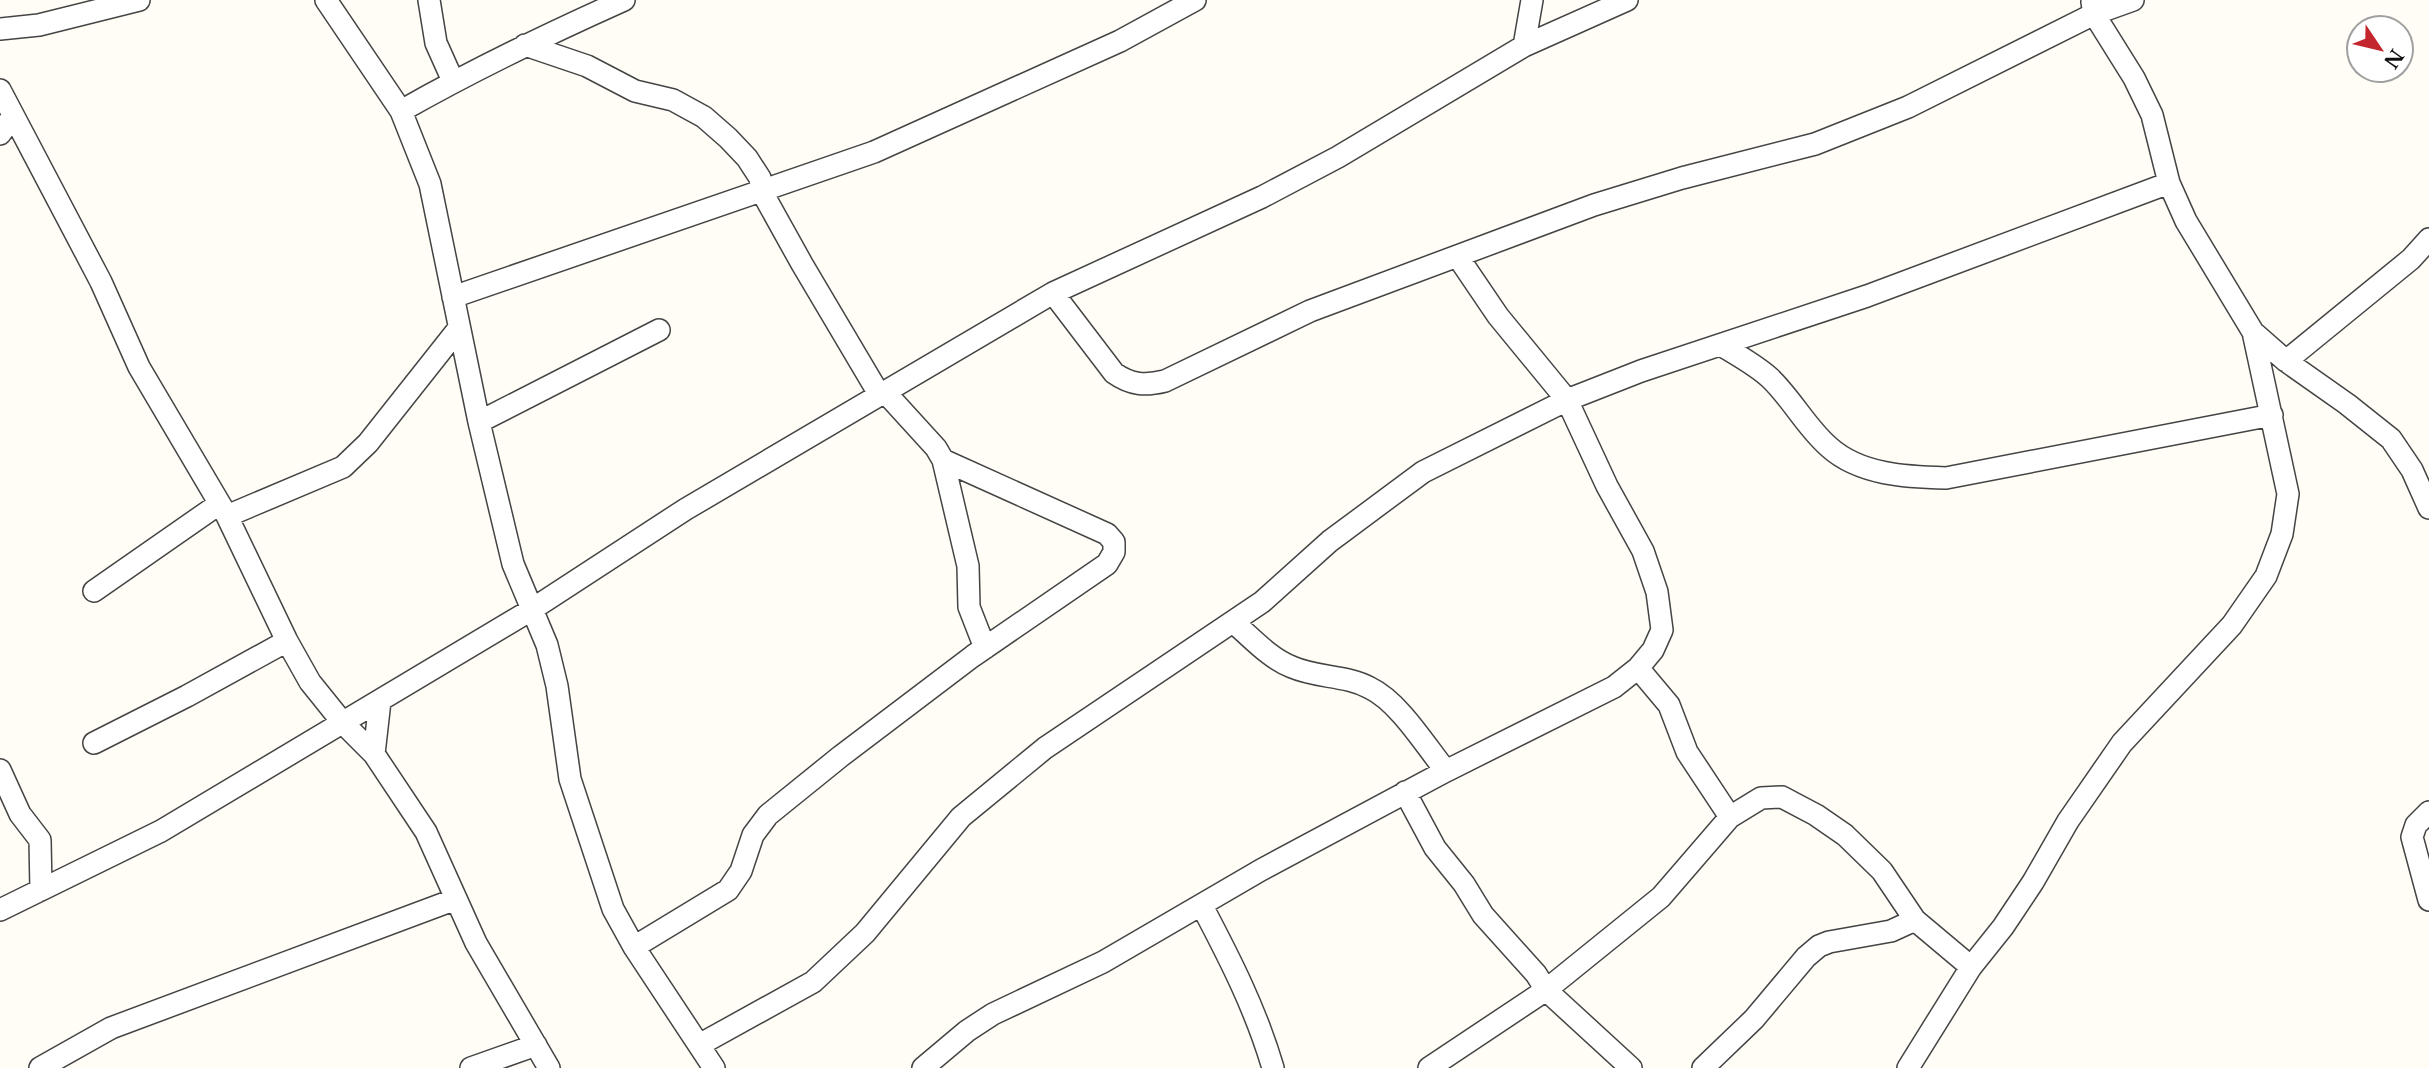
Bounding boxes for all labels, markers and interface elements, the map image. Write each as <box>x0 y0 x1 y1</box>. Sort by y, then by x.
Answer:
north arrow <box>2345 14 2415 84</box>
text: N <box>2379 45 2408 72</box>

